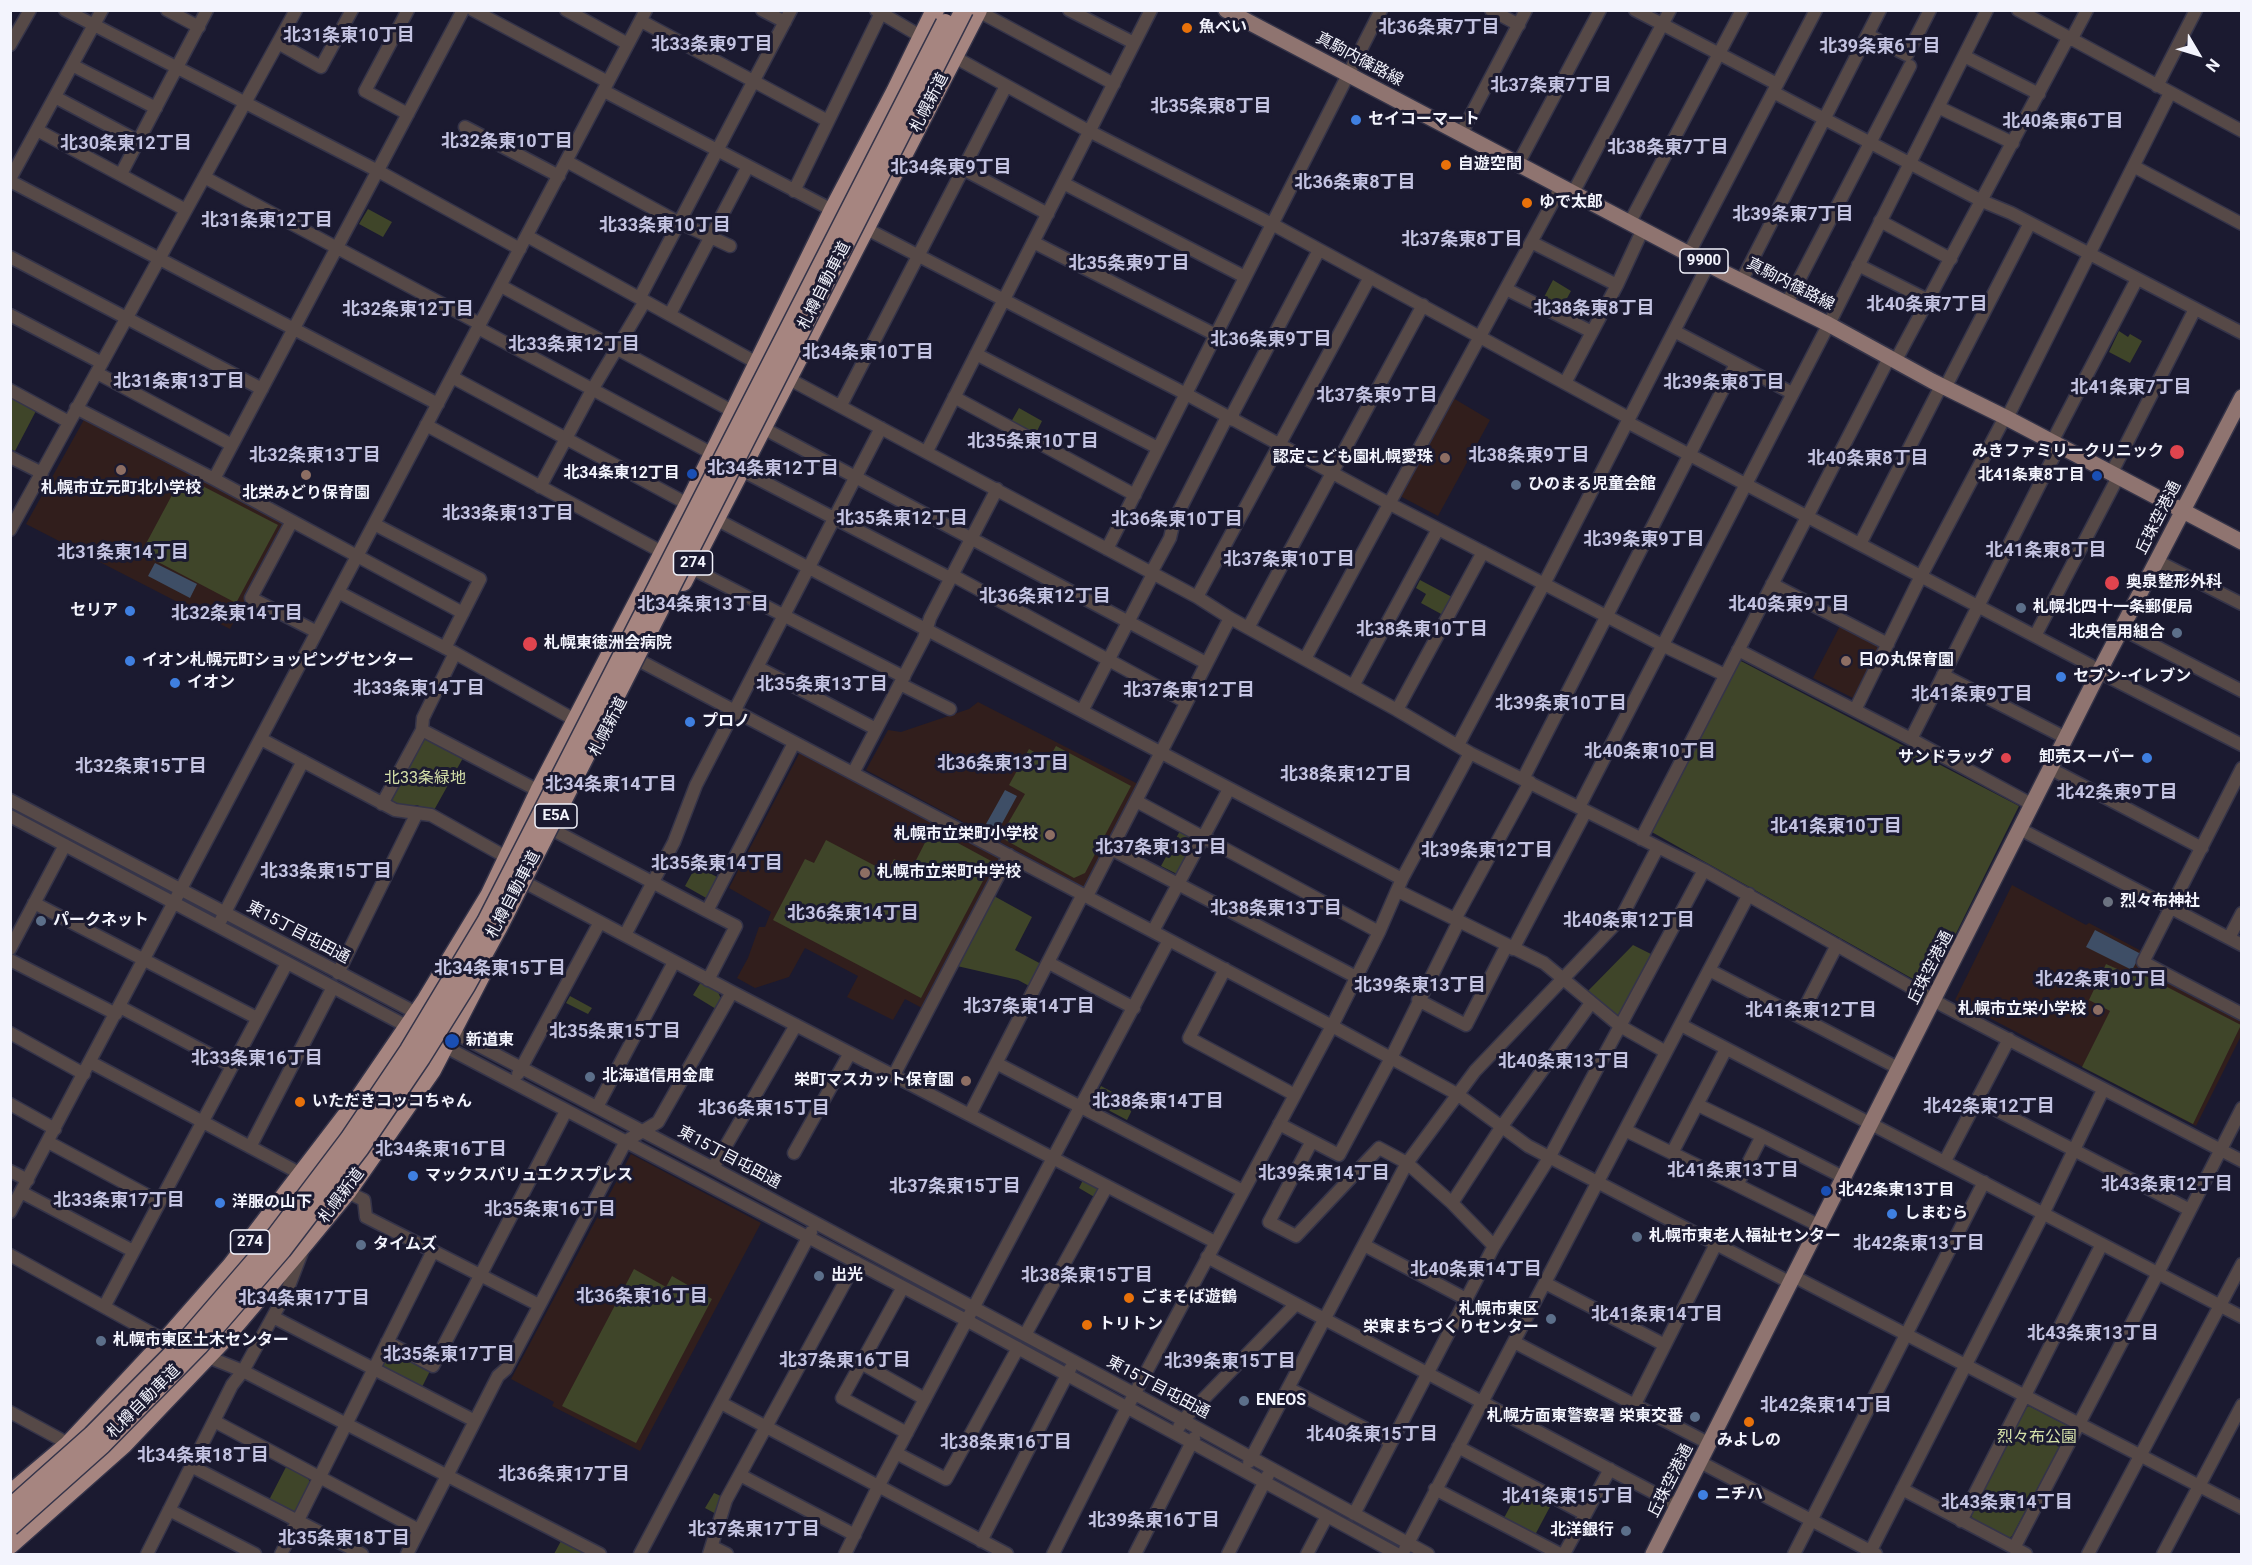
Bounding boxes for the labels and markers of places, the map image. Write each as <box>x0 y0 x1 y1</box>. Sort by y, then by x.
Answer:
place label: 魚べい <box>1199 18 1247 38</box>
marker: 魚べい <box>1180 21 1194 35</box>
place label: セイコーマート <box>1368 110 1480 130</box>
marker: セイコーマート <box>1349 113 1363 127</box>
place label: 自遊空間 <box>1458 155 1522 175</box>
marker: 自遊空間 <box>1439 158 1453 172</box>
place label: ゆで太郎 <box>1539 193 1603 213</box>
marker: ゆで太郎 <box>1520 196 1534 210</box>
place label: みきファミリークリニック <box>1972 442 2164 462</box>
marker: みきファミリークリニック <box>2168 443 2186 461</box>
place label: 認定こども園札幌愛珠 <box>1273 448 1433 468</box>
marker: 認定こども園札幌愛珠 <box>1438 451 1452 465</box>
marker: 札幌市立元町北小学校 <box>114 463 128 477</box>
place label: 北34条東12丁目 <box>563 464 680 484</box>
place label: 北41条東8丁目 <box>1977 466 2085 486</box>
marker: 北34条東12丁目 <box>685 467 699 481</box>
marker: 北栄みどり保育園 <box>299 468 313 482</box>
marker: 北41条東8丁目 <box>2090 469 2104 483</box>
place label: ひのまる児童会館 <box>1528 475 1656 495</box>
marker: ひのまる児童会館 <box>1509 478 1523 492</box>
place label: 札幌市立元町北小学校 <box>41 479 201 499</box>
place label: 北栄みどり保育園 <box>242 484 370 504</box>
place label: 奥泉整形外科 <box>2126 573 2222 593</box>
marker: 奥泉整形外科 <box>2103 574 2121 592</box>
place label: 札幌北四十一条郵便局 <box>2033 598 2193 618</box>
place label: セリア <box>70 601 118 621</box>
marker: 札幌北四十一条郵便局 <box>2014 601 2028 615</box>
marker: セリア <box>123 604 137 618</box>
place label: 北央信用組合 <box>2069 623 2165 643</box>
marker: 北央信用組合 <box>2170 626 2184 640</box>
place label: 札幌東徳洲会病院 <box>544 634 672 654</box>
marker: 札幌東徳洲会病院 <box>521 635 539 653</box>
place label: イオン札幌元町ショッピングセンター <box>142 651 414 671</box>
place label: 日の丸保育園 <box>1858 651 1954 671</box>
marker: イオン札幌元町ショッピングセンター <box>123 654 137 668</box>
marker: 日の丸保育園 <box>1839 654 1853 668</box>
place label: セブン-イレブン <box>2073 667 2191 687</box>
marker: セブン-イレブン <box>2054 670 2068 684</box>
place label: イオン <box>187 673 235 693</box>
marker: イオン <box>168 676 182 690</box>
place label: プロノ <box>702 712 750 732</box>
marker: プロノ <box>683 715 697 729</box>
place label: サンドラッグ <box>1898 748 1994 768</box>
place label: 卸売スーパー <box>2039 748 2135 768</box>
marker: サンドラッグ <box>1999 751 2013 765</box>
marker: 卸売スーパー <box>2140 751 2154 765</box>
place label: 札幌市立栄町小学校 <box>894 825 1038 845</box>
marker: 札幌市立栄町小学校 <box>1043 828 1057 842</box>
place label: 札幌市立栄町中学校 <box>877 863 1021 883</box>
marker: 札幌市立栄町中学校 <box>858 866 872 880</box>
place label: 烈々布神社 <box>2120 892 2200 912</box>
marker: 烈々布神社 <box>2101 895 2115 909</box>
place label: パークネット <box>53 911 149 931</box>
marker: パークネット <box>34 914 48 928</box>
place label: 札幌市立栄小学校 <box>1958 1000 2086 1020</box>
marker: 札幌市立栄小学校 <box>2091 1003 2105 1017</box>
place label: 新道東 <box>466 1031 514 1051</box>
marker: 新道東 <box>443 1032 461 1050</box>
place label: 北海道信用金庫 <box>602 1067 714 1087</box>
marker: 北海道信用金庫 <box>583 1070 597 1084</box>
place label: 栄町マスカット保育園 <box>794 1071 954 1091</box>
marker: 栄町マスカット保育園 <box>959 1074 973 1088</box>
place label: いただきコッコちゃん <box>312 1092 472 1112</box>
marker: いただきコッコちゃん <box>293 1095 307 1109</box>
place label: マックスバリュエクスプレス <box>425 1166 633 1186</box>
marker: マックスバリュエクスプレス <box>406 1169 420 1183</box>
place label: 北42条東13丁目 <box>1838 1181 1955 1201</box>
marker: 北42条東13丁目 <box>1819 1184 1833 1198</box>
place label: 洋服の山下 <box>232 1193 312 1213</box>
marker: 洋服の山下 <box>213 1196 227 1210</box>
place label: しまむら <box>1904 1204 1968 1224</box>
marker: しまむら <box>1885 1207 1899 1221</box>
place label: 札幌市東老人福祉センター <box>1649 1227 1841 1247</box>
marker: 札幌市東老人福祉センター <box>1630 1230 1644 1244</box>
place label: タイムズ <box>373 1235 437 1255</box>
marker: タイムズ <box>354 1238 368 1252</box>
place label: 出光 <box>831 1266 863 1286</box>
marker: 出光 <box>812 1269 826 1283</box>
place label: ごまそば遊鶴 <box>1141 1288 1237 1308</box>
marker: ごまそば遊鶴 <box>1122 1291 1136 1305</box>
place label: 札幌市東区 栄東まちづくりセンター <box>1363 1300 1539 1338</box>
marker: 札幌市東区 栄東まちづくりセンター <box>1544 1312 1558 1326</box>
place label: トリトン <box>1099 1315 1163 1335</box>
marker: トリトン <box>1080 1318 1094 1332</box>
place label: 札幌市東区土木センター <box>113 1331 289 1351</box>
marker: 札幌市東区土木センター <box>94 1334 108 1348</box>
place label: ENEOS <box>1256 1391 1306 1411</box>
marker: ENEOS <box>1237 1394 1251 1408</box>
place label: 札幌方面東警察署 栄東交番 <box>1487 1407 1683 1427</box>
marker: 札幌方面東警察署 栄東交番 <box>1688 1410 1702 1424</box>
marker: みよしの <box>1742 1415 1756 1429</box>
place label: みよしの <box>1717 1431 1781 1451</box>
place label: ニチハ <box>1715 1485 1763 1505</box>
marker: ニチハ <box>1696 1488 1710 1502</box>
place label: 北洋銀行 <box>1550 1521 1614 1541</box>
marker: 北洋銀行 <box>1619 1524 1633 1538</box>

